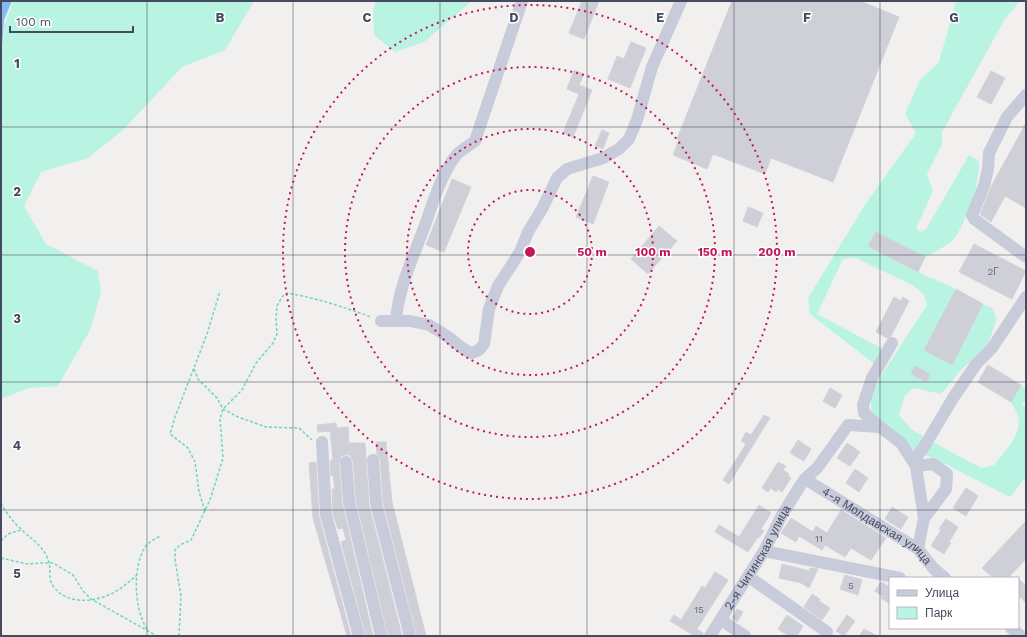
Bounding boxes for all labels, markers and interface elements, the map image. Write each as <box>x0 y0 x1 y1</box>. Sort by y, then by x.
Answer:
scale bar <box>10 8 133 34</box>
text: B <box>216 10 225 25</box>
text: C <box>363 10 372 25</box>
text: D <box>509 10 519 25</box>
text: E <box>656 10 664 25</box>
text: F <box>803 10 811 25</box>
text: G <box>949 10 959 25</box>
text: 100 m <box>16 15 51 29</box>
text: 1 <box>14 56 20 71</box>
text: 2 <box>13 184 21 199</box>
centre of rings <box>523 245 537 259</box>
text: 50 m <box>577 245 607 259</box>
text: 100 m <box>635 245 671 259</box>
text: 150 m <box>698 245 732 259</box>
text: 200 m <box>758 245 796 259</box>
house number: 2Г <box>987 266 999 277</box>
text: 3 <box>13 311 21 326</box>
text: 4 <box>13 438 22 453</box>
street label: 4-я Молдавская улица <box>819 484 935 568</box>
street label: 2-я Читинская улица <box>722 502 794 612</box>
house number: 11 <box>815 533 823 544</box>
text: 5 <box>13 566 21 581</box>
legend <box>889 577 1019 629</box>
house number: 5 <box>848 580 854 591</box>
text: Улица <box>925 586 959 600</box>
house number: 15 <box>694 604 704 615</box>
text: Парк <box>925 606 953 620</box>

